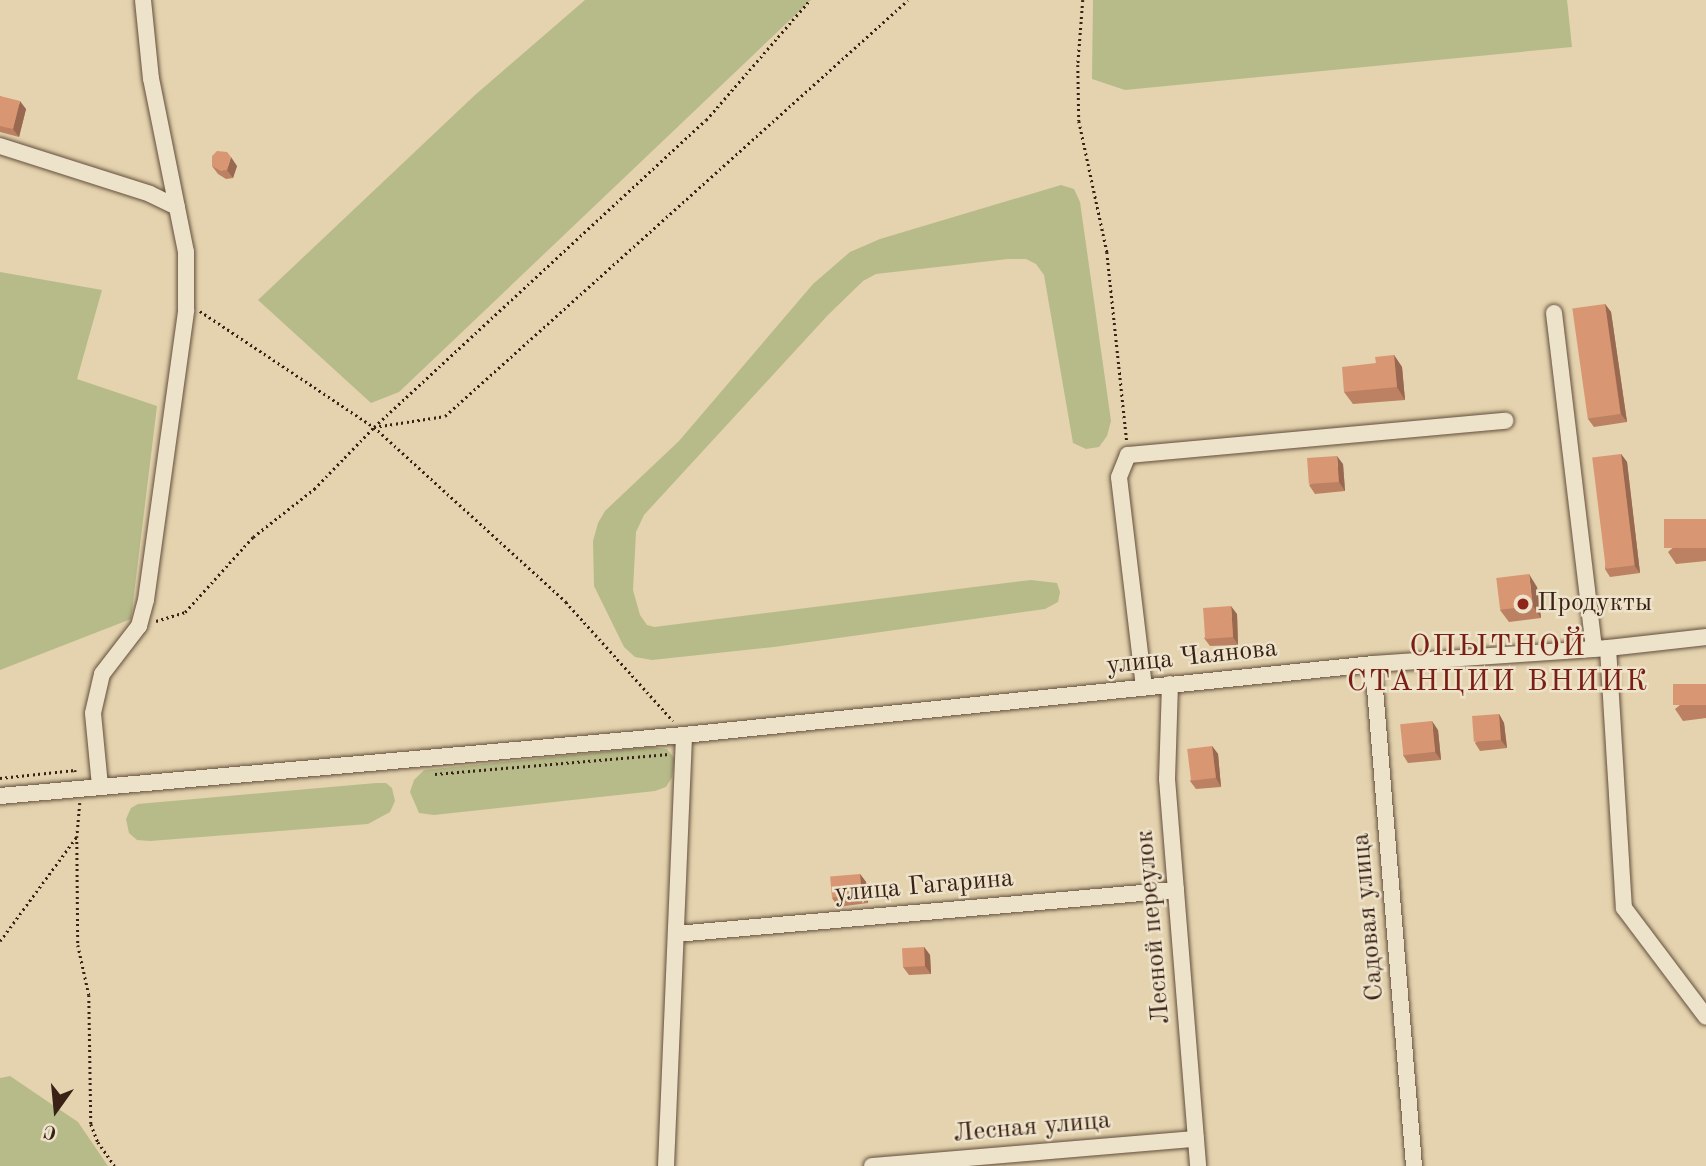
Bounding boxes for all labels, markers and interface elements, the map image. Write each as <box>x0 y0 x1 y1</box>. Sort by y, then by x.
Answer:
place label: Продукты <box>1537 588 1652 620</box>
marker: Продукты <box>1515 596 1531 612</box>
district label: ОПЫТНОЙ СТАНЦИИ ВНИИК <box>1348 629 1648 700</box>
street label: улица Чаянова <box>1105 634 1279 682</box>
street label: Лесной переулок <box>1130 829 1178 1025</box>
street label: Садовая улица <box>1346 832 1392 1002</box>
street label: улица Гагарина <box>833 864 1015 910</box>
north arrow <box>21 1075 91 1145</box>
street label: Лесная улица <box>952 1106 1112 1150</box>
text: С <box>42 1120 59 1142</box>

